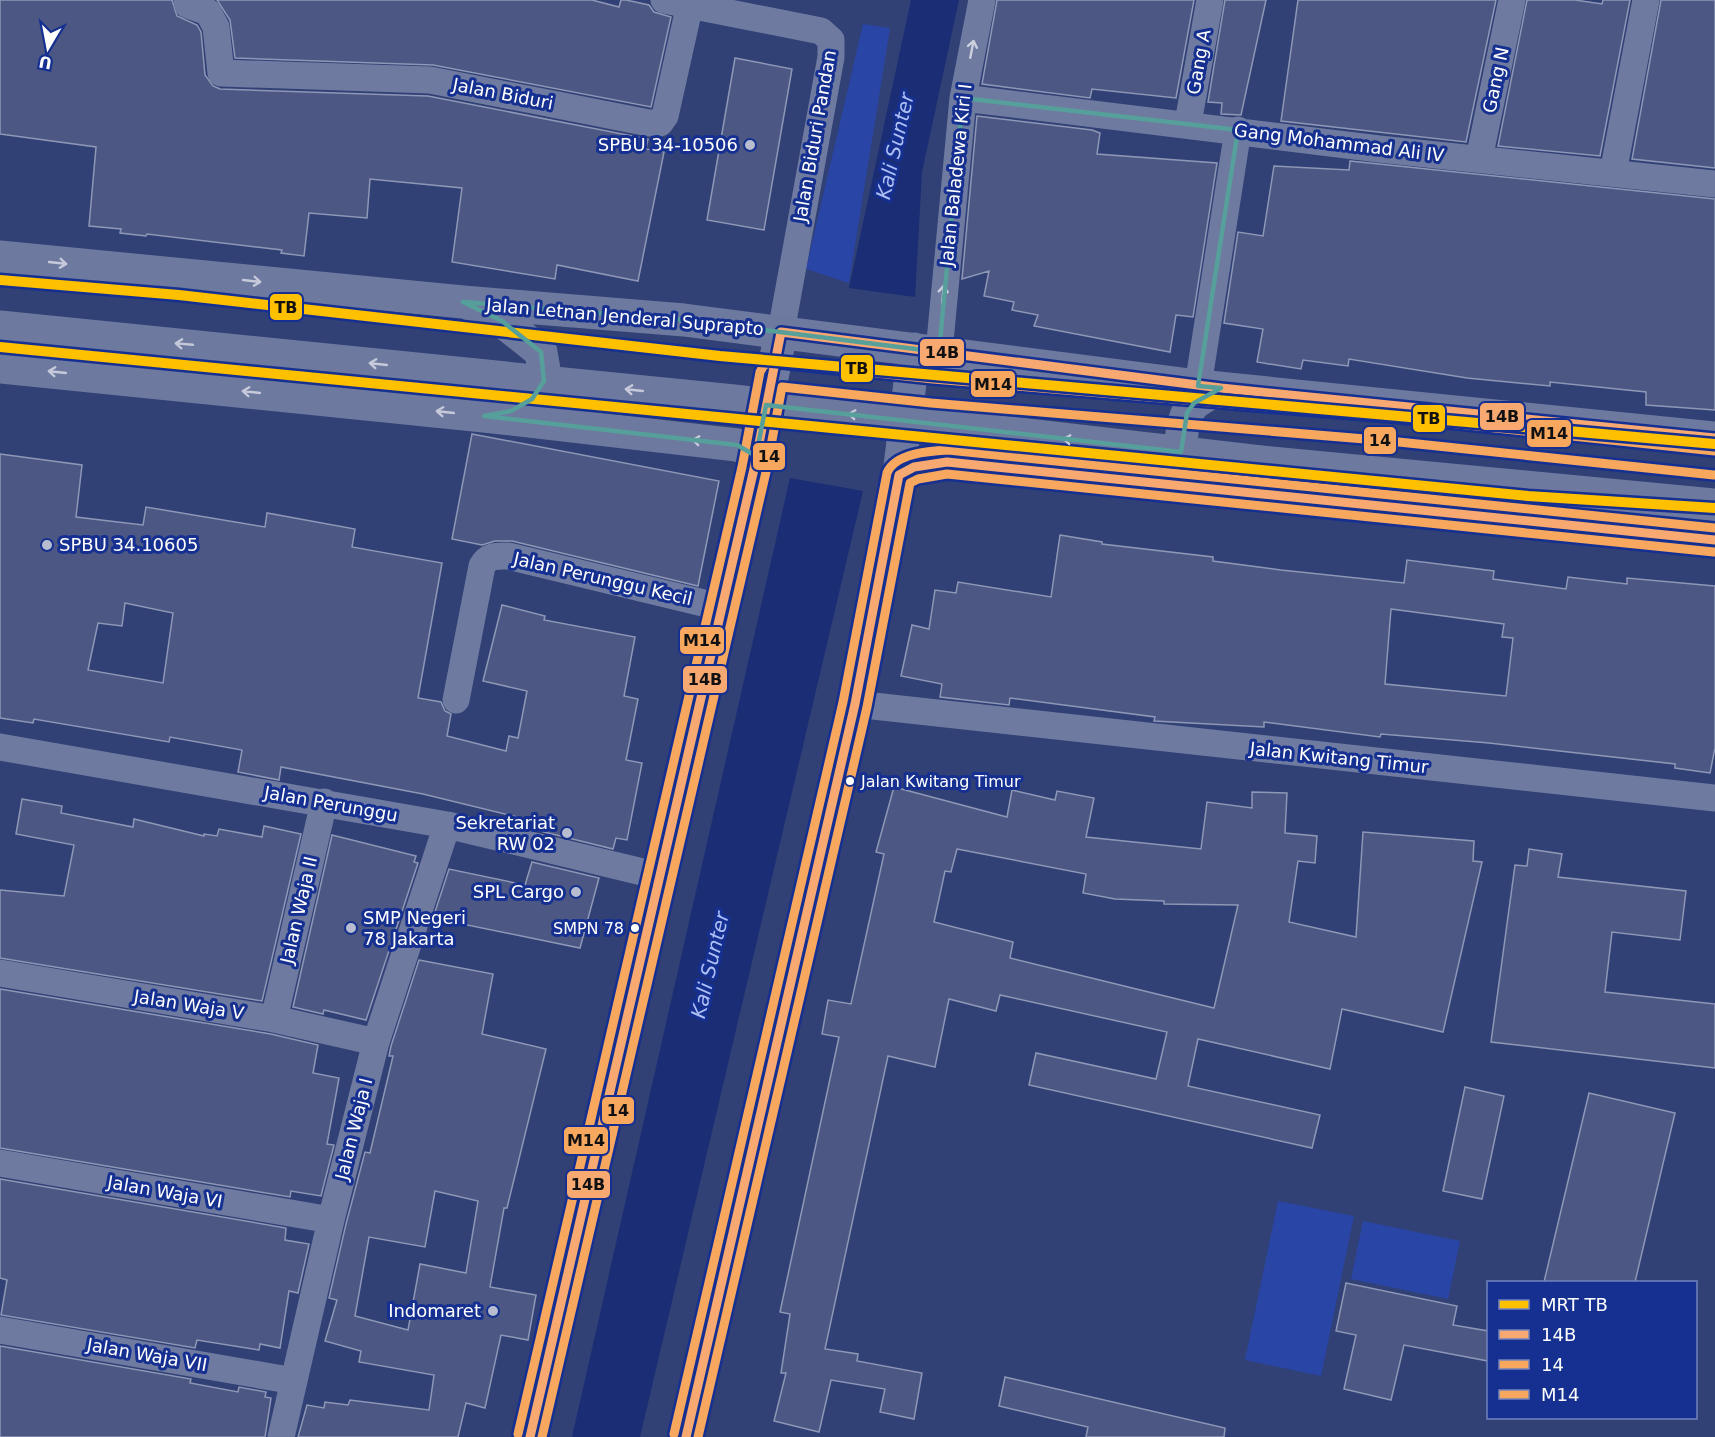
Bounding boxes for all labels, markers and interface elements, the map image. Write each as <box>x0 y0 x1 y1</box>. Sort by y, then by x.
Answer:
north arrow <box>18 18 78 78</box>
street label: Gang A <box>1182 27 1215 96</box>
one-way arrow <box>967 40 978 59</box>
street label: Gang N <box>1478 45 1513 115</box>
street label: Jalan Biduri Pandan <box>789 48 840 224</box>
text: U <box>37 52 54 73</box>
street label: Jalan Biduri <box>450 73 555 114</box>
street label: Jalan Baladewa Kiri I <box>935 83 976 268</box>
water label: Kali Sunter <box>871 89 919 202</box>
street label: Gang Mohammad Ali IV <box>1233 119 1446 166</box>
place label: SPBU 34-10506 <box>598 134 738 155</box>
marker: SPBU 34-10506 <box>743 138 757 152</box>
one-way arrow <box>48 258 68 269</box>
one-way arrow <box>242 276 262 287</box>
one-way arrow <box>938 284 949 304</box>
line badge: TB <box>269 293 303 321</box>
street label: Jalan Letnan Jenderal Suprapto <box>484 294 765 339</box>
text: TB <box>274 298 298 317</box>
one-way arrow <box>174 338 194 349</box>
line badge: 14B <box>919 338 965 367</box>
text: 14B <box>925 343 959 362</box>
line badge: TB <box>840 354 874 383</box>
one-way arrow <box>368 358 388 369</box>
text: TB <box>845 359 869 378</box>
one-way arrow <box>48 366 68 377</box>
line badge: M14 <box>970 370 1016 398</box>
text: M14 <box>974 375 1012 394</box>
one-way arrow <box>625 385 645 396</box>
one-way arrow <box>242 386 262 397</box>
line badge: 14B <box>1479 402 1525 431</box>
line badge: TB <box>1412 404 1446 433</box>
one-way arrow <box>436 406 456 417</box>
text: 14B <box>1485 407 1519 426</box>
one-way arrow <box>848 409 868 420</box>
text: TB <box>1417 409 1441 428</box>
line badge: M14 <box>1526 419 1572 448</box>
text: M14 <box>1530 424 1568 443</box>
line badge: 14 <box>1363 426 1397 455</box>
text: 14 <box>1369 431 1391 450</box>
one-way arrow <box>1062 434 1082 445</box>
one-way arrow <box>692 435 712 446</box>
line badge: 14 <box>752 442 786 471</box>
text: 14 <box>758 447 780 466</box>
place label: SPBU 34.10605 <box>59 534 198 555</box>
marker: SPBU 34.10605 <box>40 538 54 552</box>
street label: Jalan Perunggu Kecil <box>511 547 695 609</box>
line badge: M14 <box>679 626 725 655</box>
text: M14 <box>683 631 721 650</box>
line badge: 14B <box>682 665 728 694</box>
text: 14B <box>688 670 722 689</box>
street label: Jalan Kwitang Timur <box>1248 738 1430 777</box>
place label: Jalan Kwitang Timur <box>860 772 1021 791</box>
marker: Jalan Kwitang Timur <box>844 775 856 787</box>
street label: Jalan Perunggu <box>262 781 400 826</box>
place label: Sekretariat RW 02 <box>455 812 555 854</box>
marker: Sekretariat RW 02 <box>560 826 574 840</box>
street label: Jalan Waja II <box>276 854 321 967</box>
place label: SPL Cargo <box>473 881 564 902</box>
marker: SPL Cargo <box>569 885 583 899</box>
place label: SMP Negeri 78 Jakarta <box>363 907 466 949</box>
water label: Kali Sunter <box>686 908 734 1021</box>
place label: SMPN 78 <box>553 919 624 938</box>
marker: SMP Negeri 78 Jakarta <box>344 921 358 935</box>
marker: SMPN 78 <box>629 922 641 934</box>
street label: Jalan Waja V <box>132 985 246 1024</box>
street label: Jalan Waja I <box>330 1076 376 1183</box>
line badge: 14 <box>601 1096 635 1125</box>
text: 14 <box>607 1101 629 1120</box>
line badge: M14 <box>563 1126 609 1155</box>
text: M14 <box>567 1131 605 1150</box>
line badge: 14B <box>566 1170 611 1199</box>
street label: Jalan Waja VI <box>105 1171 224 1212</box>
text: 14B <box>571 1175 605 1194</box>
legend <box>1487 1281 1697 1419</box>
text: MRT TB <box>1541 1294 1608 1315</box>
place label: Indomaret <box>388 1300 481 1321</box>
marker: Indomaret <box>486 1304 500 1318</box>
text: 14B <box>1541 1324 1576 1345</box>
street label: Jalan Waja VII <box>84 1333 209 1375</box>
text: 14 <box>1541 1354 1564 1375</box>
text: M14 <box>1541 1384 1579 1405</box>

